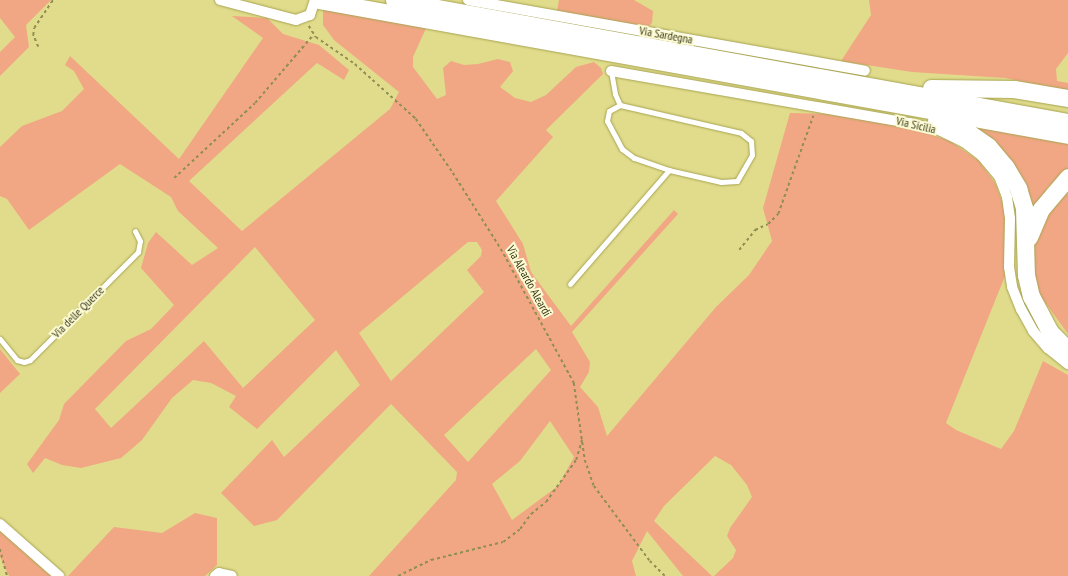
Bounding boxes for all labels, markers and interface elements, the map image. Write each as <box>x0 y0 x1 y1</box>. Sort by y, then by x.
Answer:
street label: Via Sardegna <box>638 23 694 47</box>
street label: Via Sicilia <box>895 113 937 137</box>
street label: Via Aleardo Aleardi <box>503 243 555 319</box>
street label: Via delle Querce <box>49 283 107 341</box>

